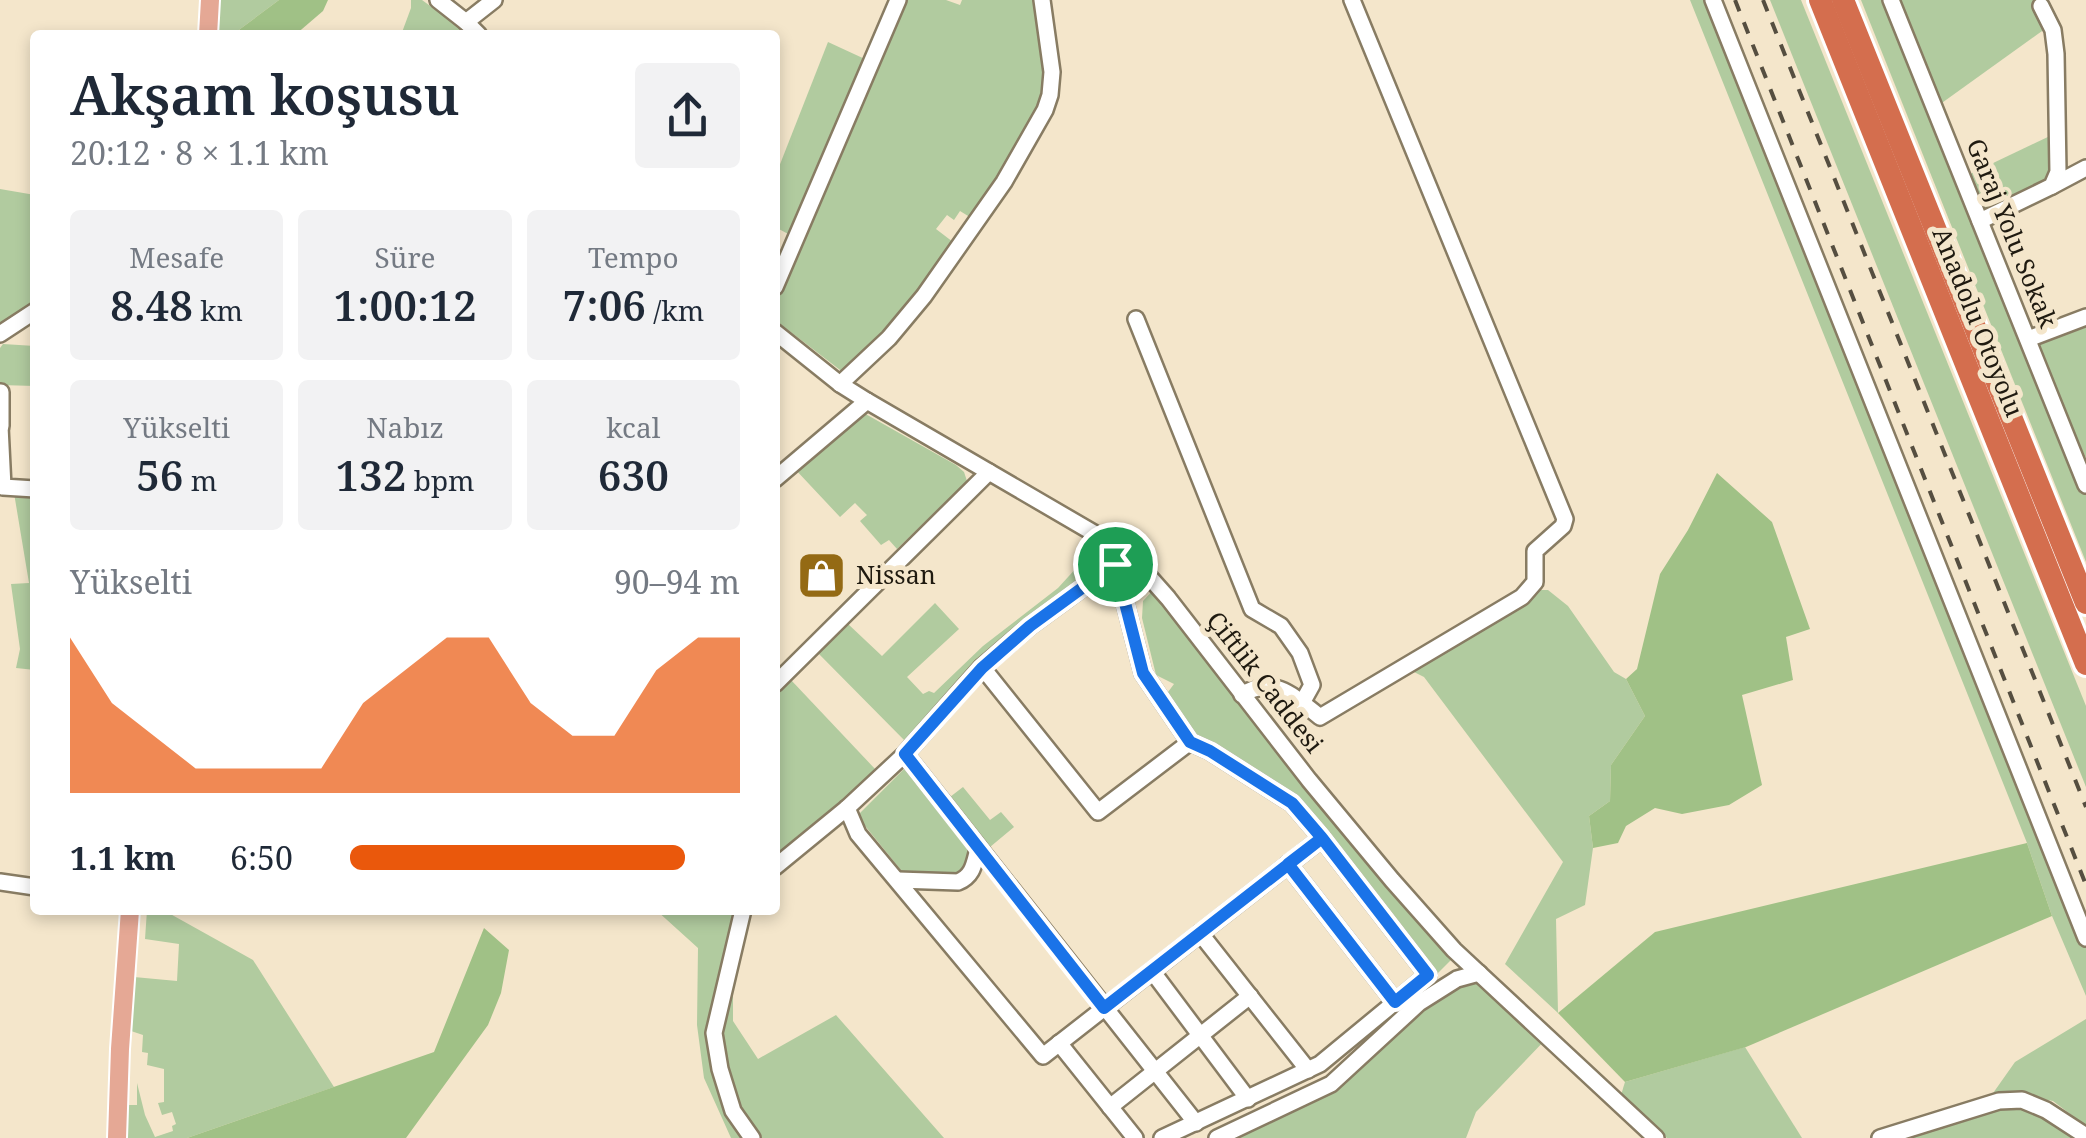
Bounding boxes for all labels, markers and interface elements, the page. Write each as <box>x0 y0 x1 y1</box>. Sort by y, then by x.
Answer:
text: Akşam koşusu <box>70 56 460 131</box>
button: share <box>635 63 740 168</box>
text: 20:12 · 8 × 1.1 km <box>70 131 329 174</box>
street label: Garaj Yolu Sokak <box>1960 133 2066 333</box>
street label: Anadolu Otoyolu <box>1925 222 2032 421</box>
text: Mesafe <box>129 238 224 276</box>
text: Süre <box>374 238 436 276</box>
text: Tempo <box>588 238 679 276</box>
text: 8.48 <box>110 276 193 333</box>
text: 1:00:12 <box>333 276 477 333</box>
text: 7:06 <box>563 276 646 333</box>
text: km <box>193 291 243 329</box>
text: /km <box>646 291 704 329</box>
text: Yükselti <box>123 408 230 446</box>
text: Nabız <box>366 408 444 446</box>
text: kcal <box>606 408 660 446</box>
text: 56 <box>136 446 183 503</box>
text: 132 <box>335 446 406 503</box>
text: 630 <box>598 446 669 503</box>
text: m <box>183 461 217 499</box>
text: bpm <box>406 461 475 499</box>
pin <box>1073 522 1158 607</box>
icon: arrive <box>1088 537 1143 592</box>
shop icon: Nissan <box>795 549 847 601</box>
place label: Nissan <box>856 557 936 591</box>
text: Yükselti <box>70 560 192 603</box>
text: 90–94 m <box>614 560 740 603</box>
street label: Çiftlik Caddesi <box>1200 604 1332 759</box>
text: 1.1 km <box>70 836 176 879</box>
text: 6:50 <box>230 836 293 879</box>

